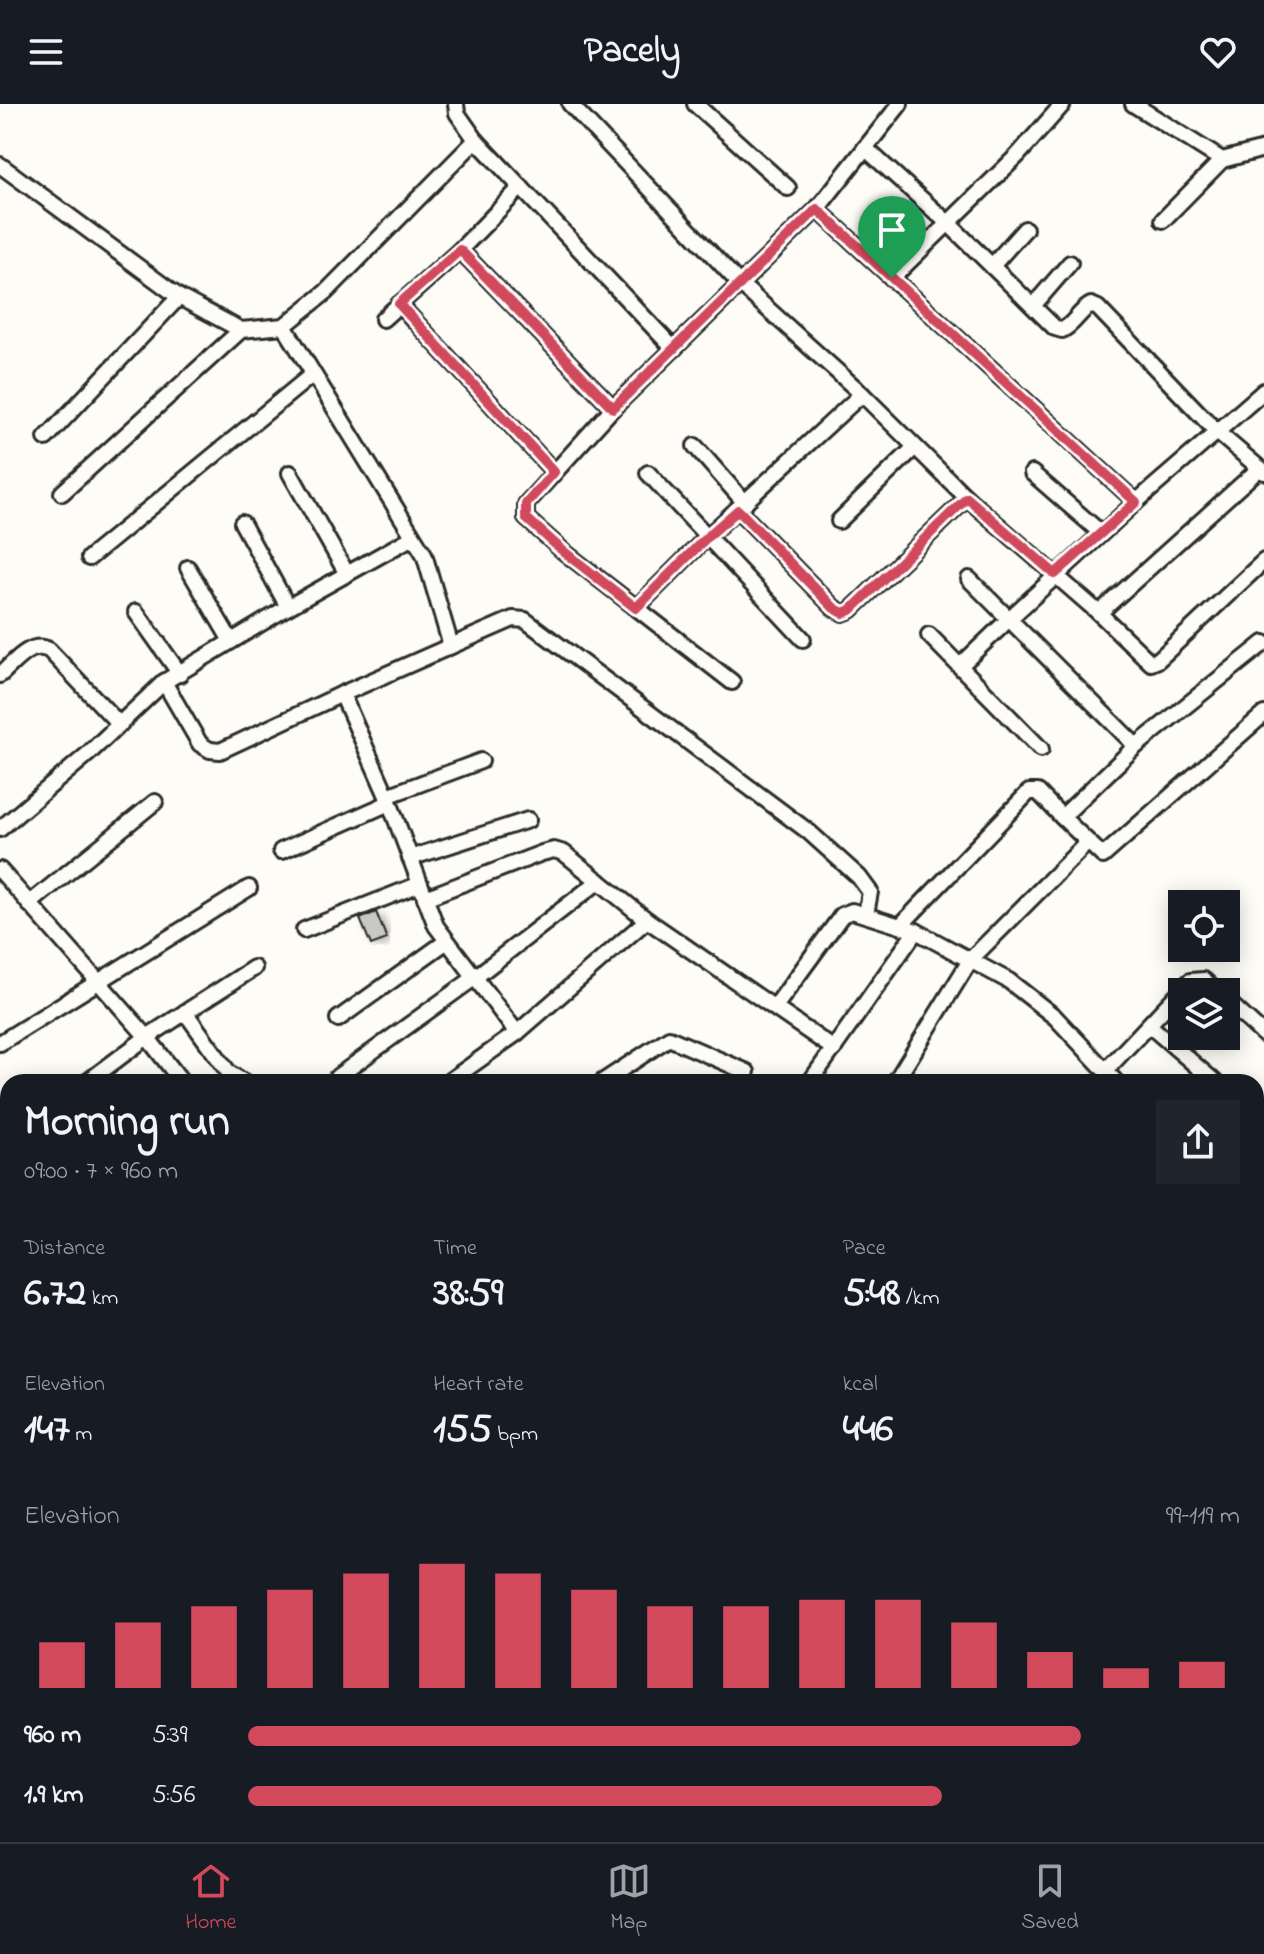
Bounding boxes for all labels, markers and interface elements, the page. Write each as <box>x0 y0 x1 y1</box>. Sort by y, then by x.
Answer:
text: Pacely <box>584 26 680 79</box>
icon: menu <box>24 30 68 74</box>
icon: heart <box>1196 30 1240 74</box>
pin <box>858 196 926 278</box>
icon: arrive <box>870 208 914 252</box>
map controls <box>1168 890 1240 1050</box>
button: locate <box>1168 890 1240 962</box>
button: layers <box>1168 978 1240 1050</box>
text: Morning run <box>24 1091 230 1155</box>
button: share <box>1156 1100 1240 1184</box>
text: 09:00 · 7 × 960 m <box>24 1153 178 1191</box>
text: Distance <box>24 1233 105 1265</box>
text: Time <box>433 1233 477 1265</box>
text: Pace <box>843 1233 886 1265</box>
text: 6.72 <box>24 1265 86 1324</box>
text: 38:59 <box>433 1265 503 1324</box>
text: 5:48 <box>843 1265 900 1324</box>
text: km <box>86 1283 118 1315</box>
text: /km <box>900 1283 939 1315</box>
text: Elevation <box>24 1369 105 1401</box>
text: Heart rate <box>433 1369 524 1401</box>
text: kcal <box>843 1369 878 1401</box>
text: 147 <box>24 1401 70 1460</box>
text: 155 <box>433 1401 492 1460</box>
text: 446 <box>843 1401 893 1460</box>
text: m <box>70 1419 92 1451</box>
text: bpm <box>492 1419 538 1451</box>
text: Elevation <box>24 1498 120 1536</box>
text: 99–119 m <box>1166 1498 1240 1536</box>
text: 960 m <box>24 1717 81 1755</box>
text: 5:39 <box>152 1717 188 1755</box>
text: 1.9 km <box>24 1777 83 1815</box>
text: 5:56 <box>152 1777 195 1815</box>
tab: Home <box>185 1859 236 1939</box>
tab: Map <box>607 1859 651 1939</box>
tab: Saved <box>1021 1859 1079 1939</box>

